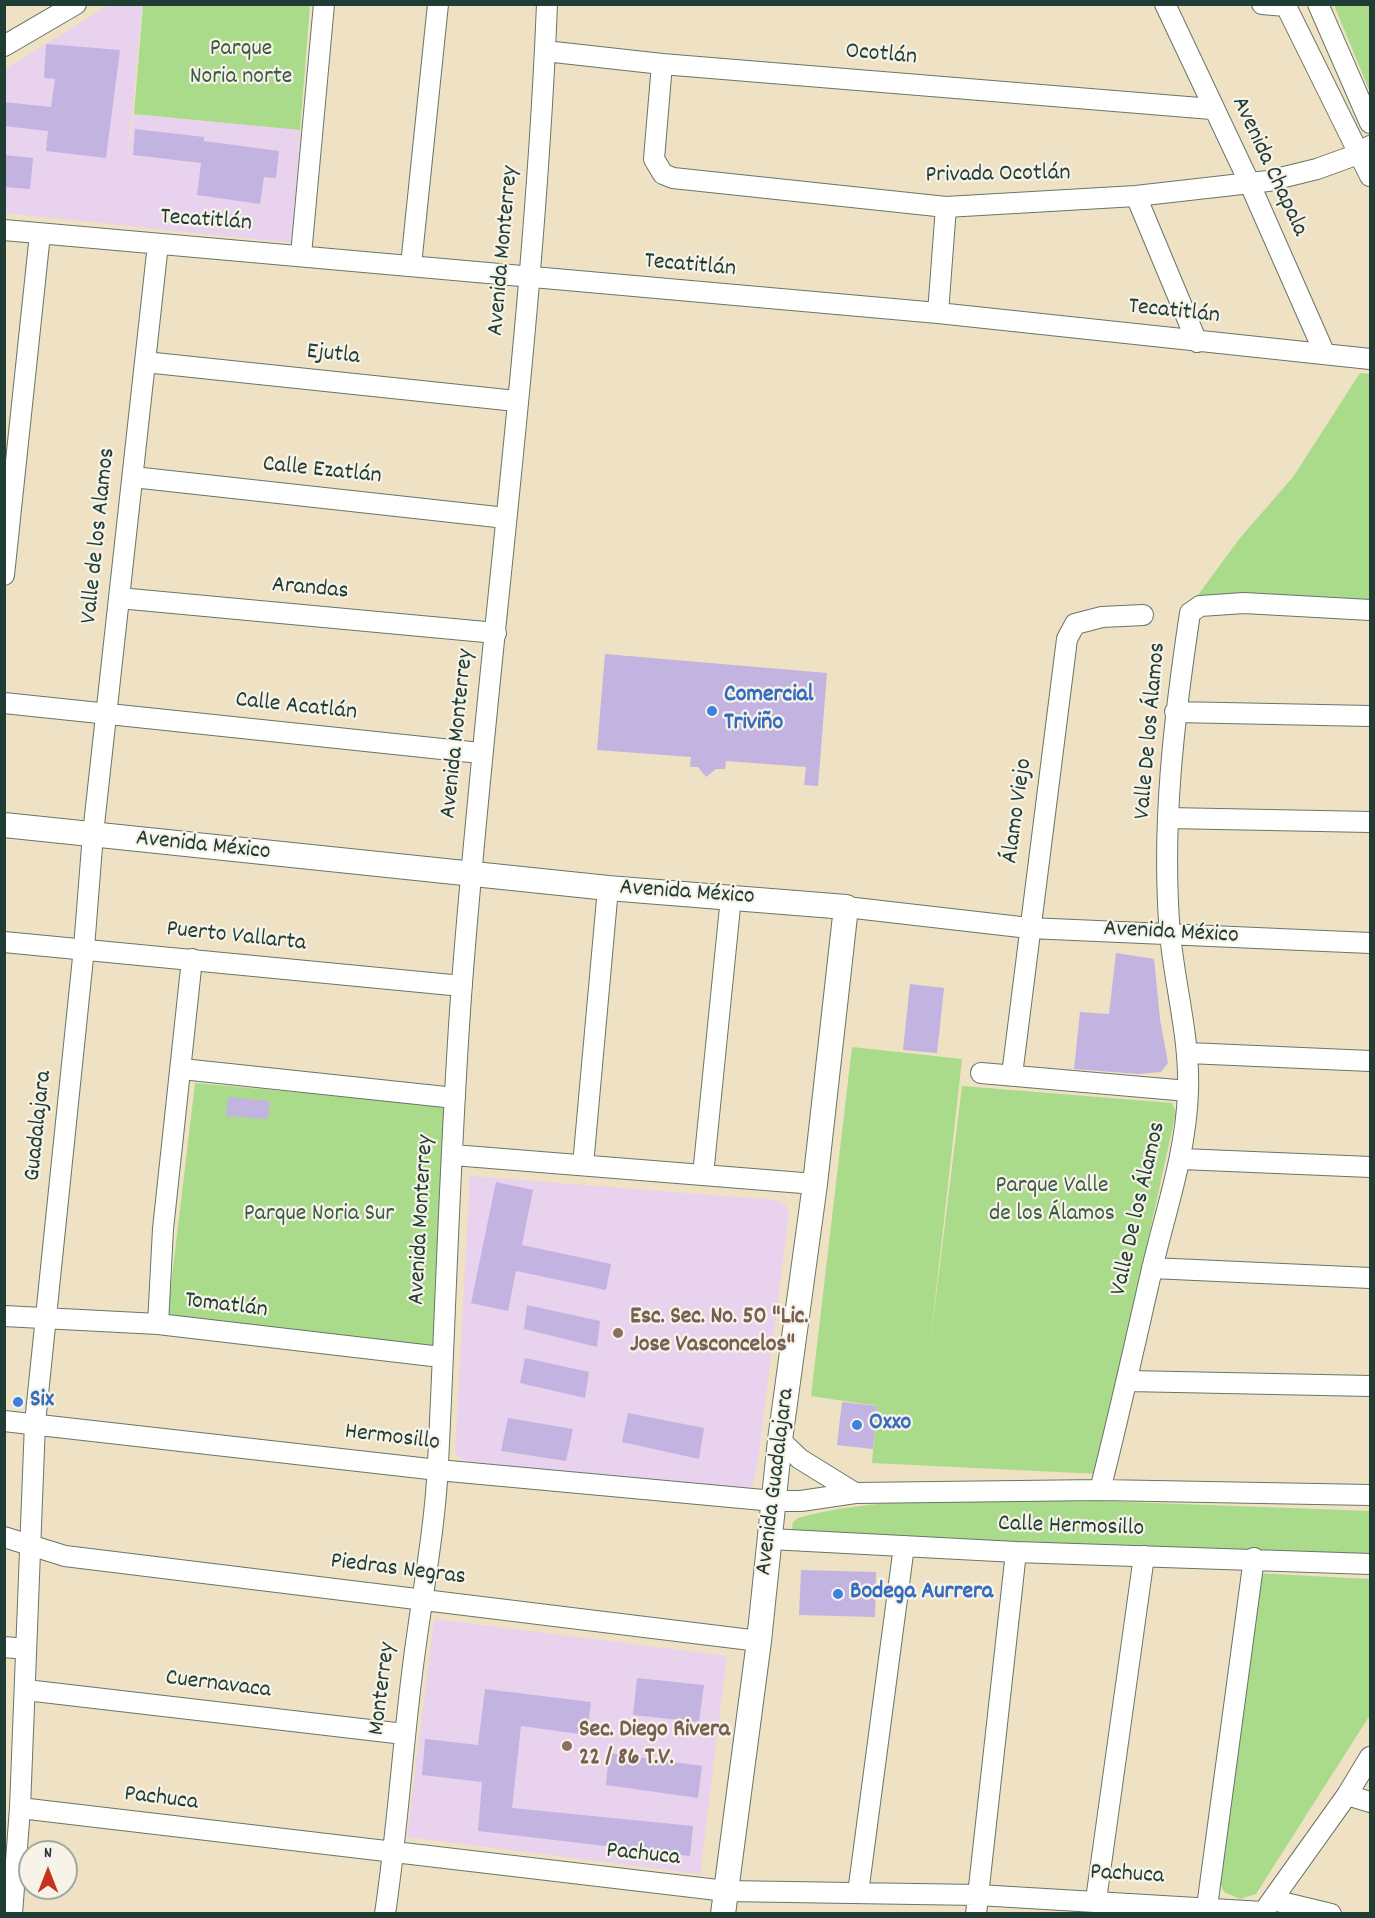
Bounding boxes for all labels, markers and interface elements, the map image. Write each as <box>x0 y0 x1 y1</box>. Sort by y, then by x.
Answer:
park label: Parque Noria norte <box>190 37 292 93</box>
street label: Ocotlán <box>844 39 918 73</box>
street label: Avenida Chapala <box>1223 93 1313 241</box>
street label: Privada Ocotlán <box>925 160 1071 192</box>
street label: Avenida Monterrey <box>483 165 527 337</box>
street label: Tecatitlán <box>159 204 253 240</box>
street label: Tecatitlán <box>643 249 737 285</box>
street label: Tecatitlán <box>1127 294 1221 332</box>
street label: Ejutla <box>305 339 361 373</box>
street label: Valle de los Alamos <box>76 447 124 625</box>
street label: Calle Ezatlán <box>261 451 383 493</box>
street label: Arandas <box>270 572 350 608</box>
street label: Valle De los Álamos <box>1130 641 1174 821</box>
street label: Avenida Monterrey <box>436 648 482 820</box>
place label: Comercial Triviño <box>724 683 813 739</box>
street label: Calle Acatlán <box>234 687 358 729</box>
marker: Comercial Triviño <box>705 704 719 718</box>
street label: Álamo Viejo <box>997 757 1041 865</box>
street label: Avenida México <box>134 826 272 868</box>
street label: Avenida México <box>619 875 755 913</box>
street label: Puerto Vallarta <box>165 916 307 960</box>
street label: Avenida México <box>1103 916 1239 952</box>
street label: Guadalajara <box>20 1069 60 1183</box>
street label: Valle De los Álamos <box>1106 1119 1174 1299</box>
street label: Avenida Monterrey <box>404 1134 442 1306</box>
park label: Parque Valle de los Álamos <box>989 1174 1115 1230</box>
park label: Parque Noria Sur <box>244 1202 394 1230</box>
street label: Tomatlán <box>183 1288 269 1326</box>
place label: Esc. Sec. No. 50 "Lic. Jose Vasconcelos" <box>630 1305 808 1361</box>
marker: Esc. Sec. No. 50 "Lic. Jose Vasconcelos" <box>611 1326 625 1340</box>
street label: Avenida Guadalajara <box>751 1387 803 1577</box>
place label: Six <box>30 1388 54 1416</box>
marker: Six <box>11 1395 25 1409</box>
place label: Oxxo <box>869 1411 911 1439</box>
marker: Oxxo <box>850 1418 864 1432</box>
street label: Hermosillo <box>343 1419 441 1459</box>
street label: Calle Hermosillo <box>997 1511 1145 1545</box>
street label: Piedras Negras <box>329 1548 467 1594</box>
place label: Bodega Aurrera <box>850 1580 993 1608</box>
marker: Bodega Aurrera <box>831 1587 845 1601</box>
street label: Monterrey <box>364 1641 404 1737</box>
street label: Cuernavaca <box>164 1665 272 1707</box>
place label: Sec. Diego Rivera 22 / 86 T.V. <box>579 1718 730 1774</box>
marker: Sec. Diego Rivera 22 / 86 T.V. <box>560 1739 574 1753</box>
street label: Pachuca <box>123 1781 199 1819</box>
street label: Pachuca <box>605 1838 681 1874</box>
north arrow <box>18 1840 78 1900</box>
text: N <box>44 1842 52 1865</box>
street label: Pachuca <box>1089 1860 1165 1892</box>

